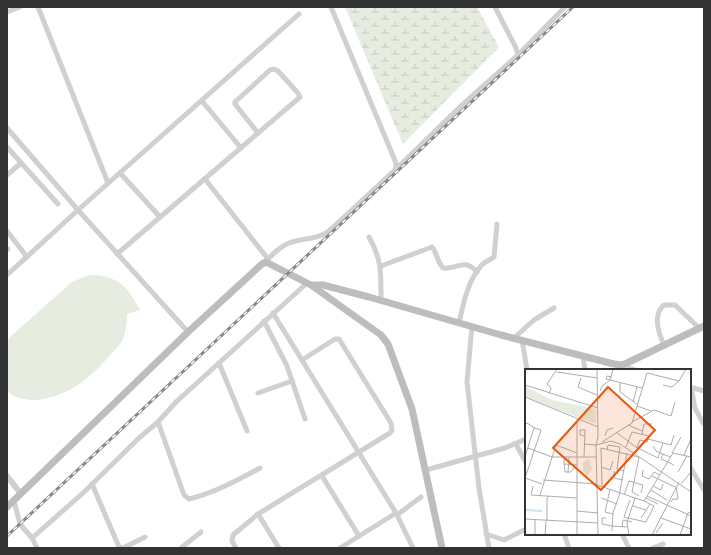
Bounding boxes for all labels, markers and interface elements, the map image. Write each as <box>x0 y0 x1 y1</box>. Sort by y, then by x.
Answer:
inset map <box>525 369 691 535</box>

